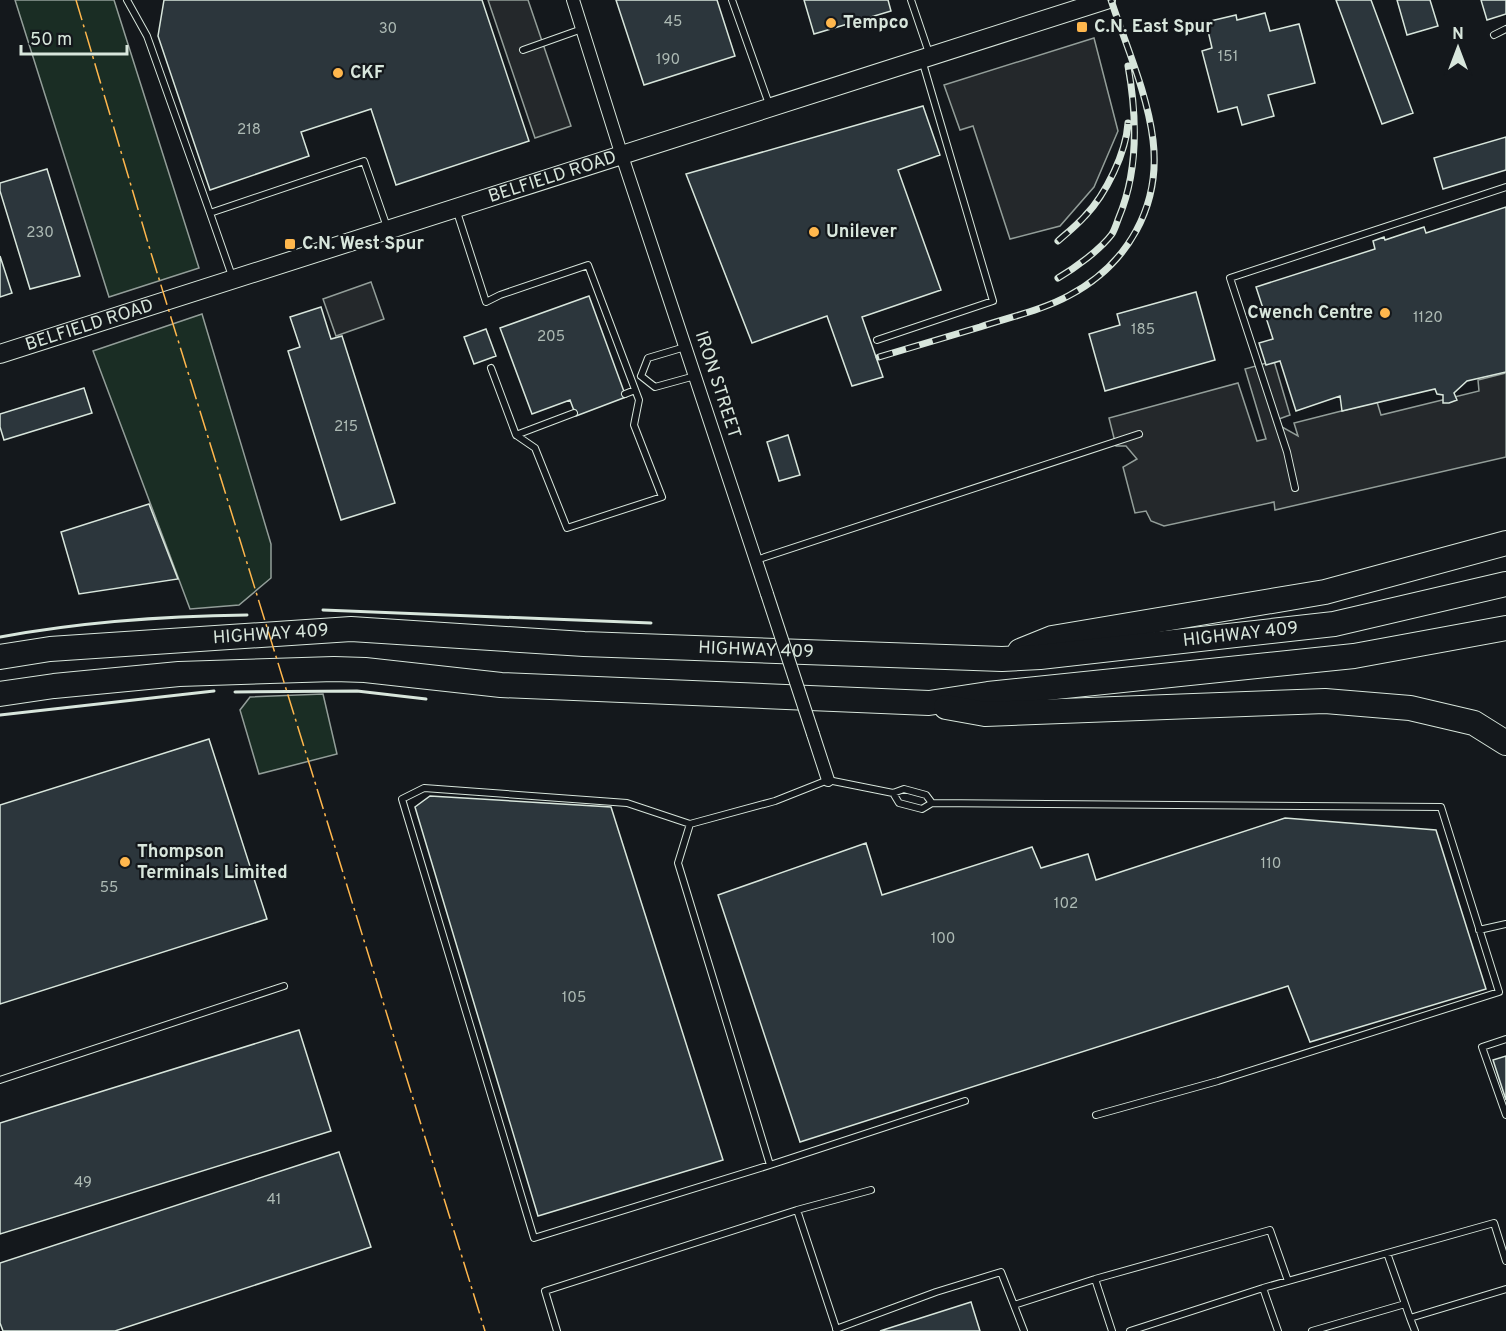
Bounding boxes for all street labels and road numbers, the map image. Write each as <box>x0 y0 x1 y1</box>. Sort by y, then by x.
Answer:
street label: BELFIELD ROAD <box>485 146 619 208</box>
street label: BELFIELD ROAD <box>23 294 157 357</box>
street label: IRON STREET <box>689 328 745 442</box>
street label: HIGHWAY 409 <box>1182 617 1300 652</box>
street label: HIGHWAY 409 <box>212 619 329 650</box>
street label: HIGHWAY 409 <box>698 637 814 664</box>

